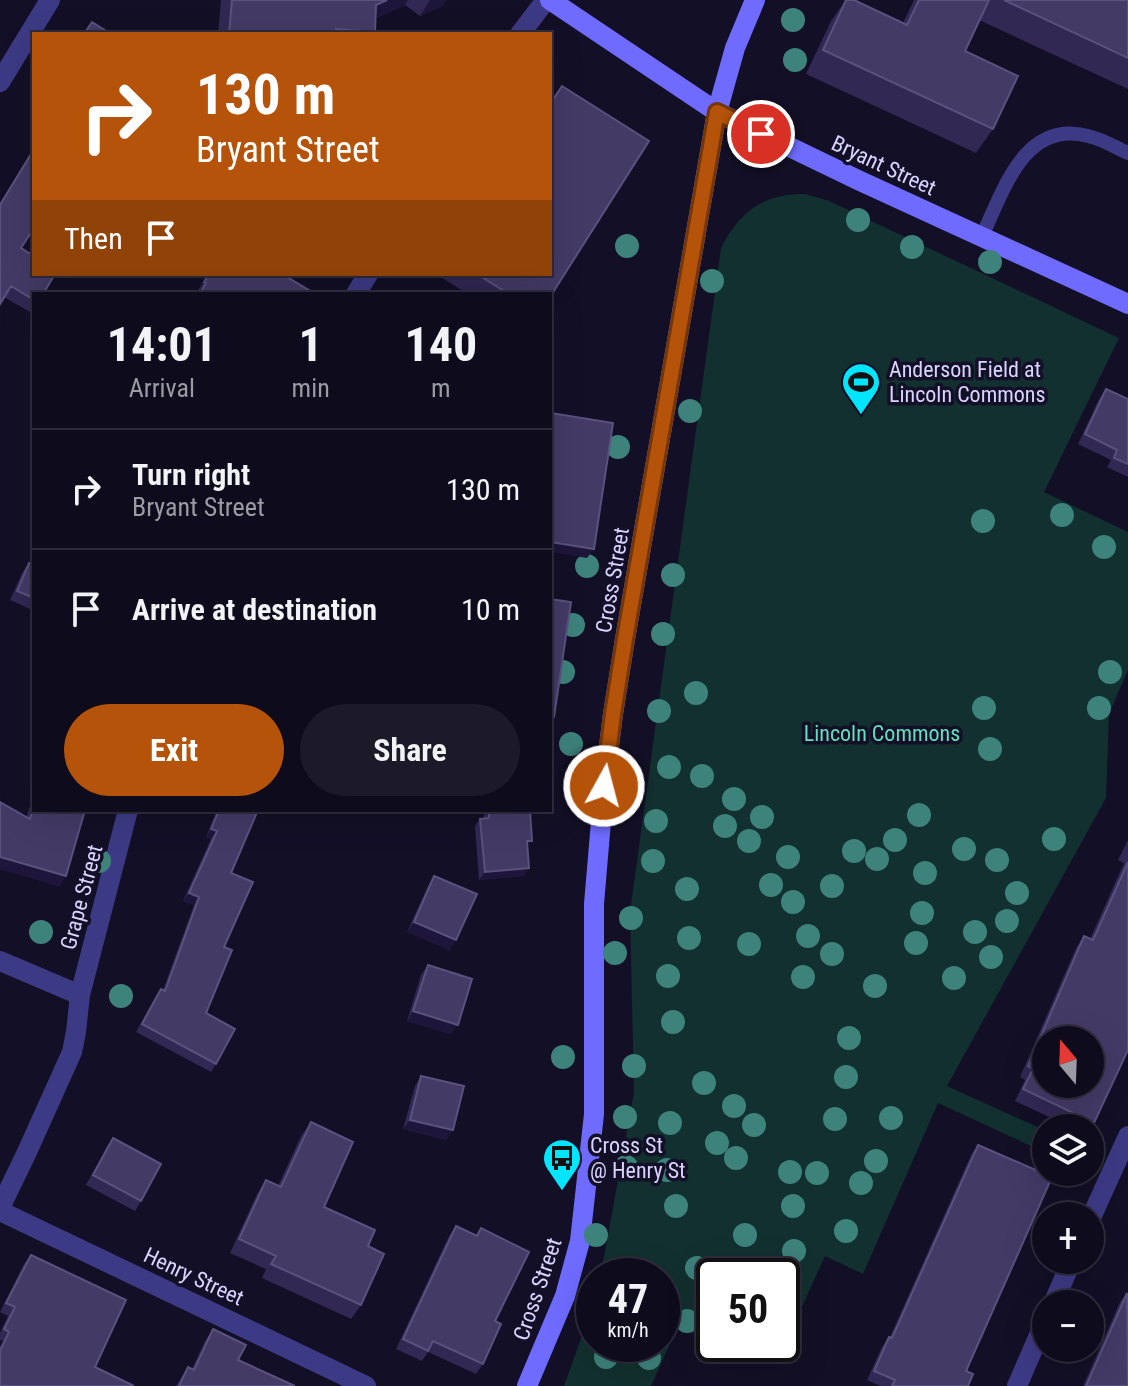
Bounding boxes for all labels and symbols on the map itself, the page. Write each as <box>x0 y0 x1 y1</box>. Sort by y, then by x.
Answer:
pin <box>727 100 795 168</box>
street label: Bryant Street <box>828 130 940 200</box>
place label: Anderson Field at Lincoln Commons <box>889 357 1046 407</box>
sports icon: Anderson Field at Lincoln Commons <box>840 361 882 416</box>
street label: Cross Street <box>591 525 634 635</box>
park label: Lincoln Commons <box>804 721 960 746</box>
position arrow <box>562 744 646 828</box>
street label: Grape Street <box>55 842 107 952</box>
north arrow <box>1032 1026 1104 1098</box>
place label: Cross St @ Henry St <box>590 1133 686 1183</box>
bus stop icon: Cross St @ Henry St <box>541 1137 583 1192</box>
street label: Cross Street <box>508 1235 567 1344</box>
street label: Henry Street <box>140 1242 248 1310</box>
speed limit sign: 50 <box>696 1258 800 1362</box>

